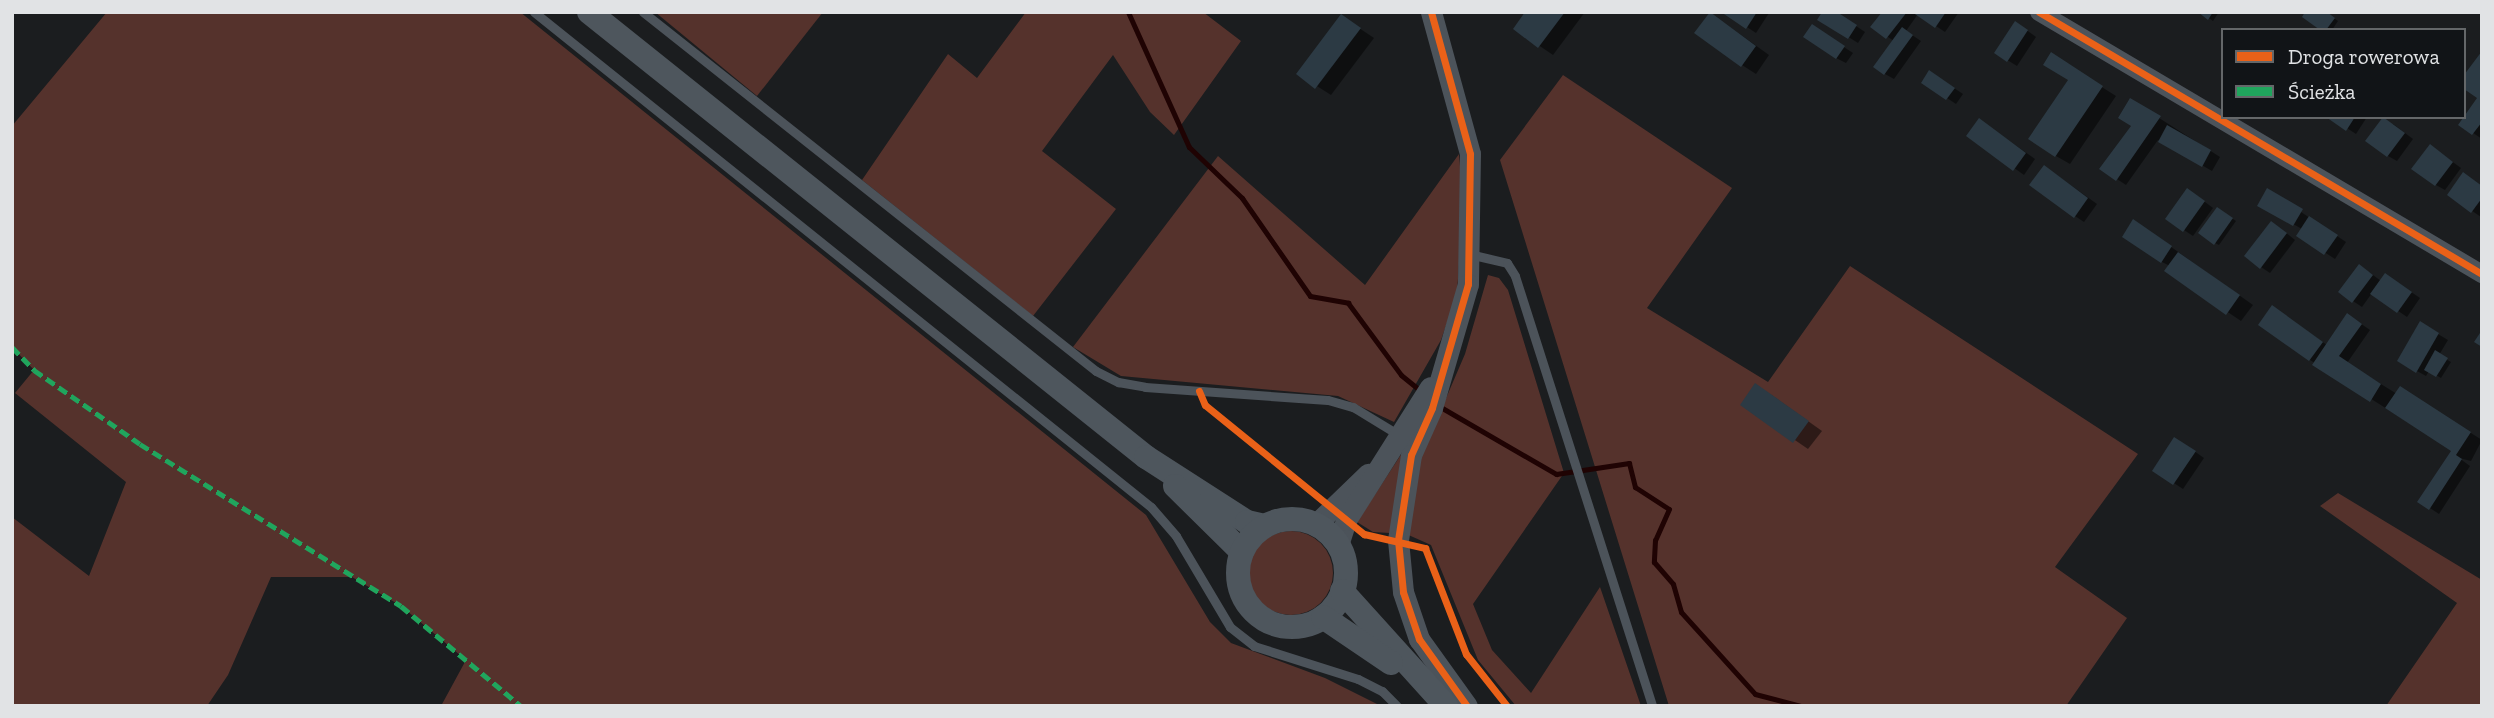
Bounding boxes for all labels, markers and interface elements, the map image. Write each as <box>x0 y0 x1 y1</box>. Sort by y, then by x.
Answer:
legend <box>2221 28 2466 119</box>
text: Droga rowerowa <box>2288 44 2440 69</box>
text: Ścieżka <box>2288 79 2355 104</box>

